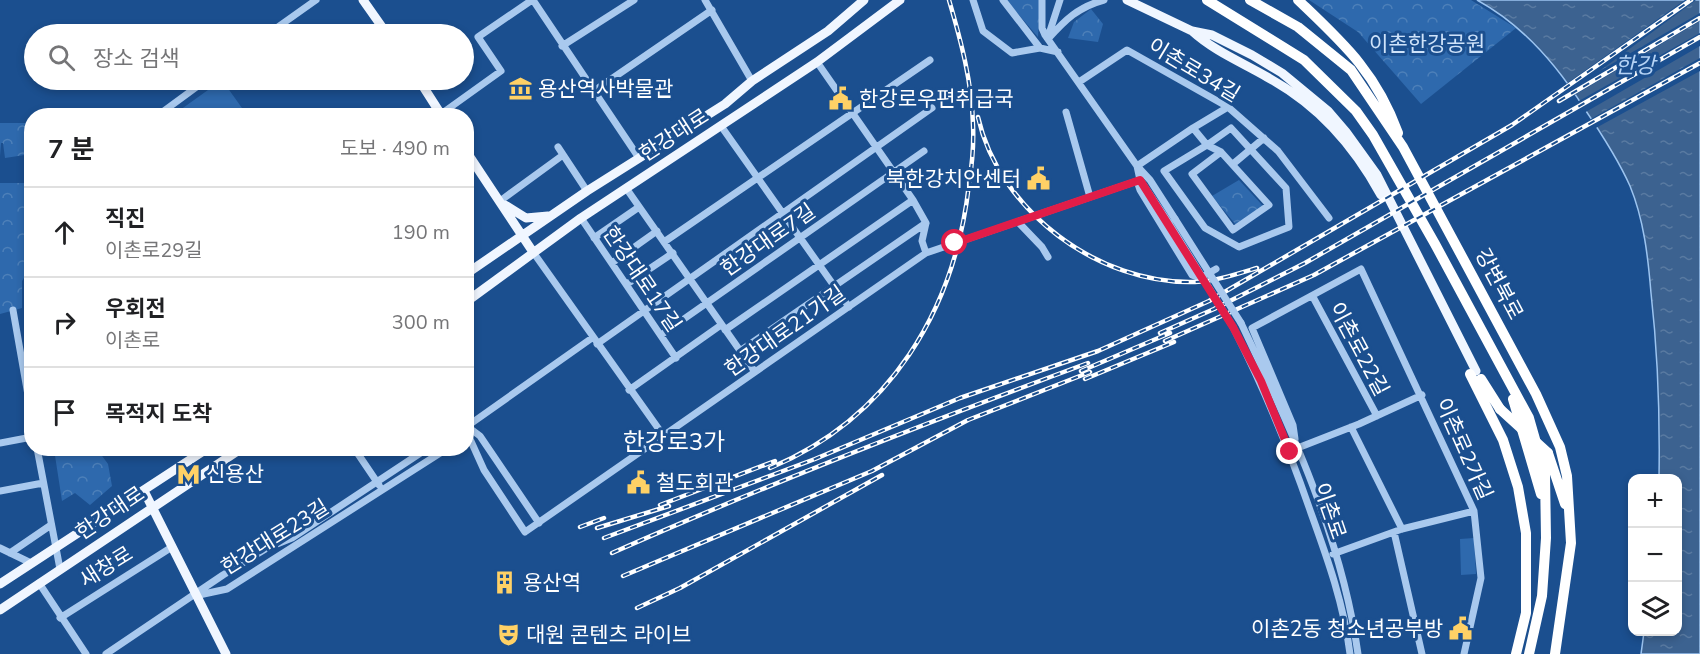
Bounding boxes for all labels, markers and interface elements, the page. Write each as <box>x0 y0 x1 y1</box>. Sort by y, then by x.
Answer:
search box <box>24 24 474 90</box>
park label: 이촌한강공원 <box>1369 30 1485 58</box>
street label: 이촌로34길 <box>1143 32 1245 108</box>
icon: search <box>45 41 78 74</box>
text: 장소 검색 <box>93 44 180 74</box>
water label: 한강 <box>1615 51 1658 81</box>
place label: 용산역사박물관 <box>538 75 673 103</box>
museum icon: 용산역사박물관 <box>507 76 533 102</box>
place label: 한강로우편취급국 <box>859 85 1014 113</box>
public building icon: 한강로우편취급국 <box>828 86 854 112</box>
street label: 한강대로 <box>634 102 714 168</box>
text: 7 분 <box>48 132 95 167</box>
text: 도보 · 490 m <box>340 135 450 162</box>
place label: 북한강치안센터 <box>886 165 1021 193</box>
public building icon: 북한강치안센터 <box>1026 166 1052 192</box>
street label: 한강대로7길 <box>715 197 821 283</box>
text: 직진 <box>105 204 145 234</box>
icon: ahead <box>48 216 81 249</box>
text: 190 m <box>392 219 450 246</box>
street label: 한강대로17길 <box>596 221 688 337</box>
route start <box>941 229 967 255</box>
text: 이촌로29길 <box>105 237 203 264</box>
street label: 강변북로 <box>1468 243 1530 325</box>
street label: 한강대로21가길 <box>719 279 851 383</box>
text: 우회전 <box>105 294 166 324</box>
street label: 이촌로22길 <box>1323 297 1395 401</box>
icon: right <box>48 306 81 339</box>
text: 300 m <box>392 309 450 336</box>
text: 이촌로 <box>105 327 160 354</box>
street label: 이촌로2가길 <box>1429 393 1499 505</box>
icon: arrive <box>48 396 81 429</box>
text: 목적지 도착 <box>105 399 212 429</box>
district label: 한강로3가 <box>623 426 725 458</box>
route end <box>1276 438 1302 464</box>
place label: 신용산 <box>206 460 264 488</box>
metro station icon: 신용산 <box>175 461 201 487</box>
place label: 철도회관 <box>656 469 733 497</box>
public building icon: 철도회관 <box>625 470 651 496</box>
map controls <box>1628 474 1682 636</box>
button: + <box>1628 474 1682 528</box>
street label: 이촌로 <box>1307 479 1353 543</box>
street label: 한강대로 <box>70 480 150 546</box>
street label: 한강대로23길 <box>216 493 334 581</box>
button: − <box>1628 528 1682 582</box>
street label: 새창로 <box>74 540 138 594</box>
place label: 용산역 <box>523 569 581 597</box>
building icon: 용산역 <box>492 570 518 596</box>
button: layers <box>1628 582 1682 636</box>
place label: 이촌2동 청소년공부방 <box>1251 615 1443 643</box>
public building icon: 이촌2동 청소년공부방 <box>1448 616 1474 642</box>
place label: 대원 콘텐츠 라이브 <box>526 621 691 649</box>
theatre icon: 대원 콘텐츠 라이브 <box>495 622 521 648</box>

